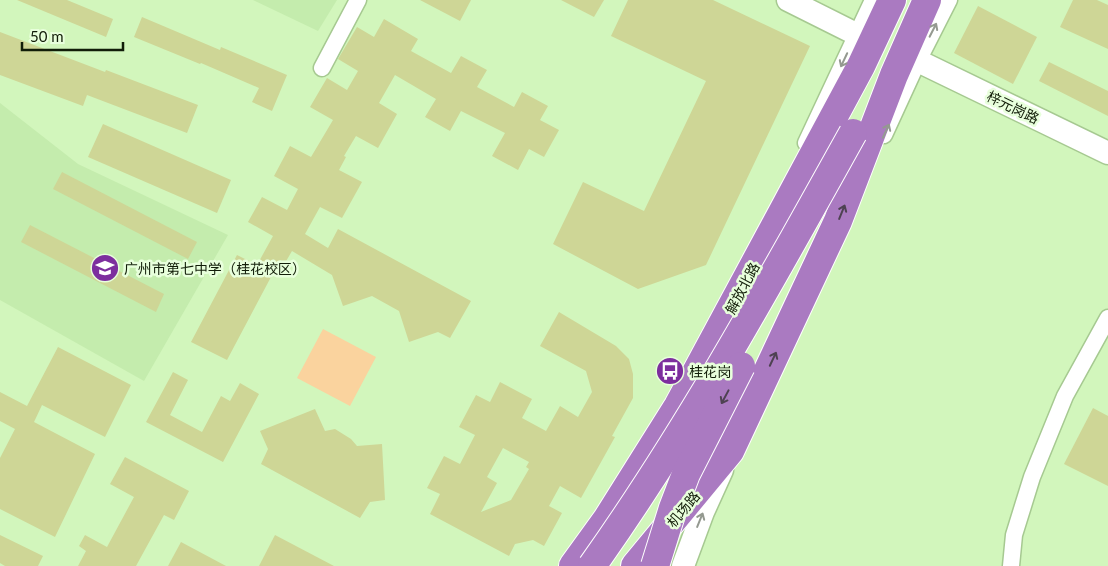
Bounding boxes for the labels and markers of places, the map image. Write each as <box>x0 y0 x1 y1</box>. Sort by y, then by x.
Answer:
school or university icon: 广州市第七中学（桂花校区） <box>90 253 120 283</box>
place label: 广州市第七中学（桂花校区） <box>124 260 306 277</box>
bus stop icon: 桂花岗 <box>655 356 685 386</box>
place label: 桂花岗 <box>689 363 731 380</box>

